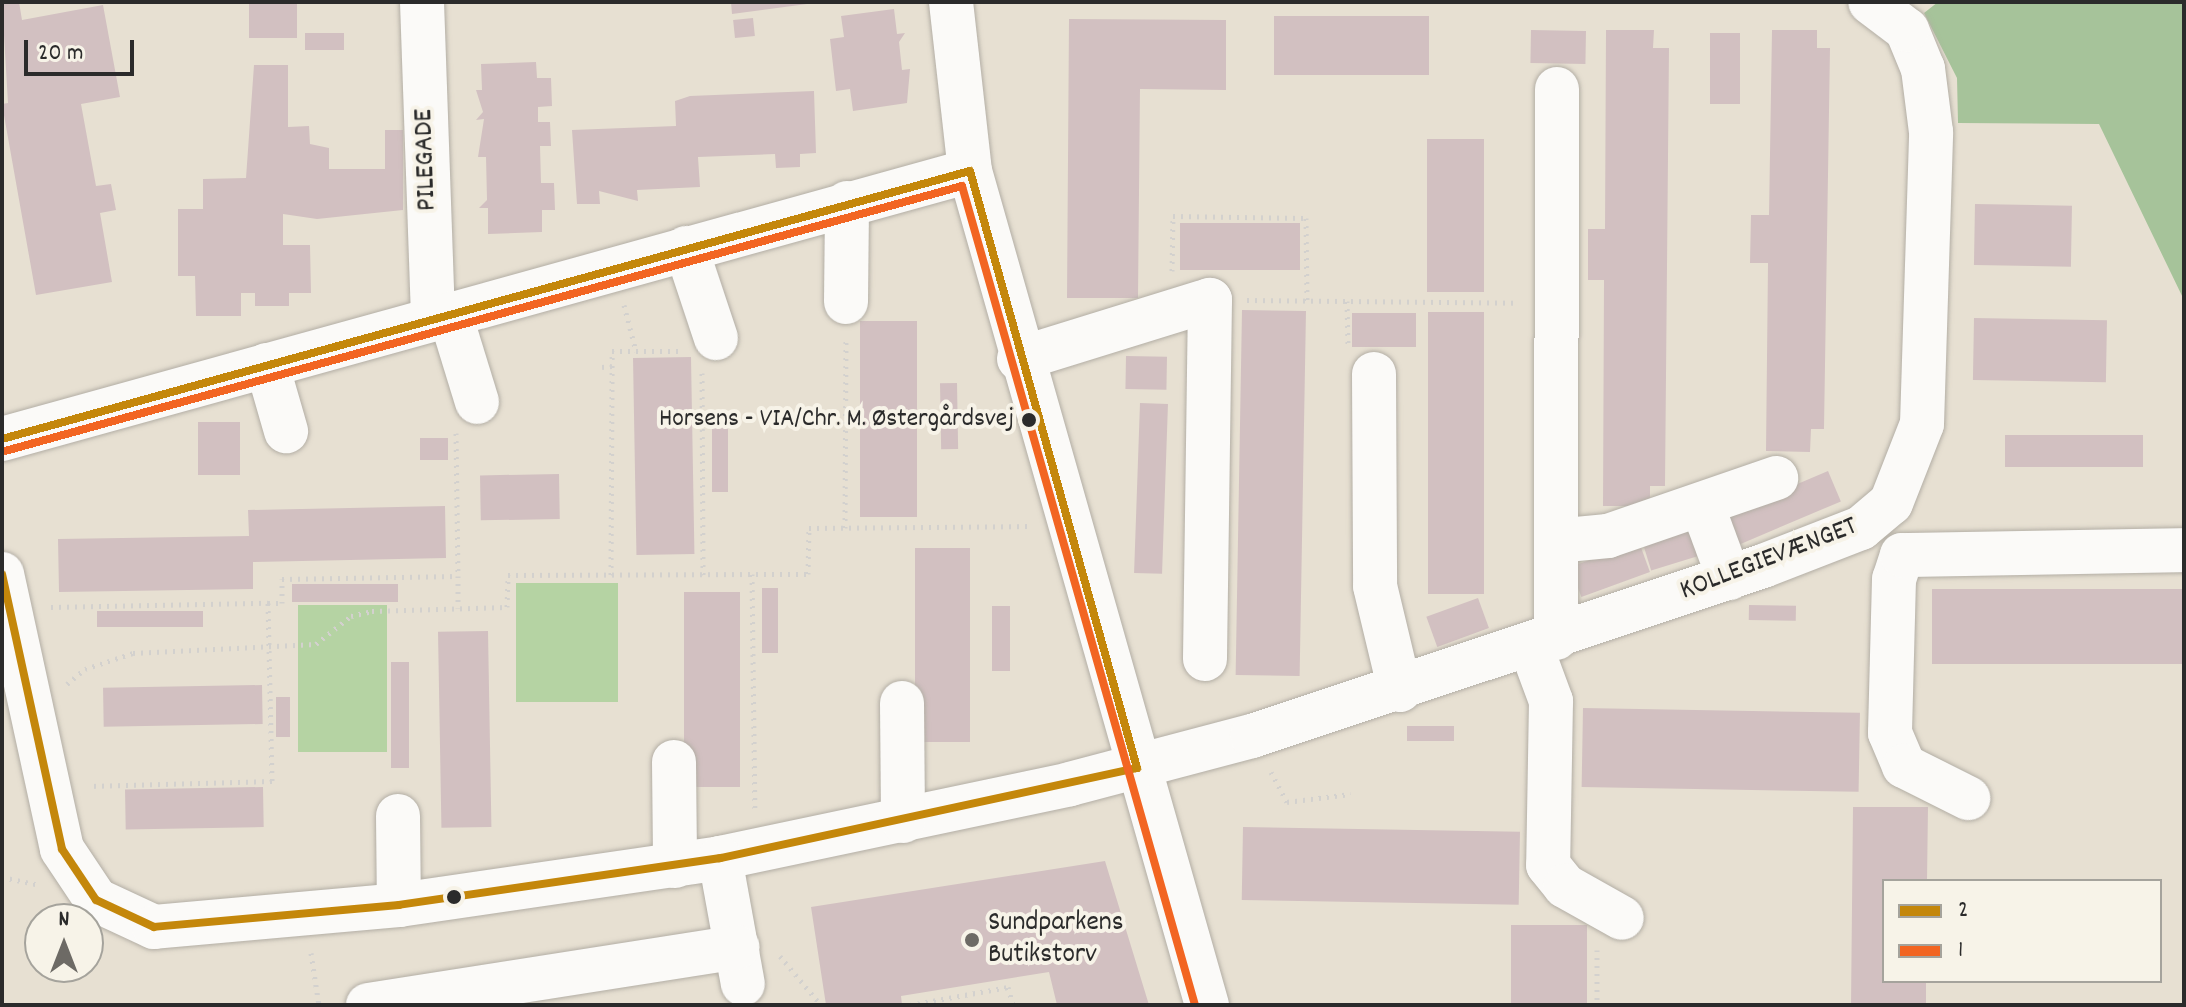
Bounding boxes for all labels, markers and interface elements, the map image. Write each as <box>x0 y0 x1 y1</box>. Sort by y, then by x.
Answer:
scale bar <box>28 24 138 74</box>
text: 20 m <box>38 37 84 71</box>
street label: PILEGADE <box>408 108 446 212</box>
place label: Horsens - VIA/Chr. M. Østergårdsvej <box>659 404 1014 436</box>
marker: Horsens - VIA/Chr. M. Østergårdsvej <box>1021 412 1037 428</box>
street label: KOLLEGIEVÆNGET <box>1676 511 1862 609</box>
legend <box>1882 879 2162 983</box>
unlabelled marker <box>446 889 462 905</box>
text: 2 <box>1958 894 1969 928</box>
north arrow <box>24 903 104 983</box>
text: N <box>59 905 69 936</box>
place label: Sundparkens Butikstorv <box>988 907 1123 973</box>
marker: Sundparkens Butikstorv <box>963 931 981 949</box>
text: 1 <box>1958 934 1963 968</box>

